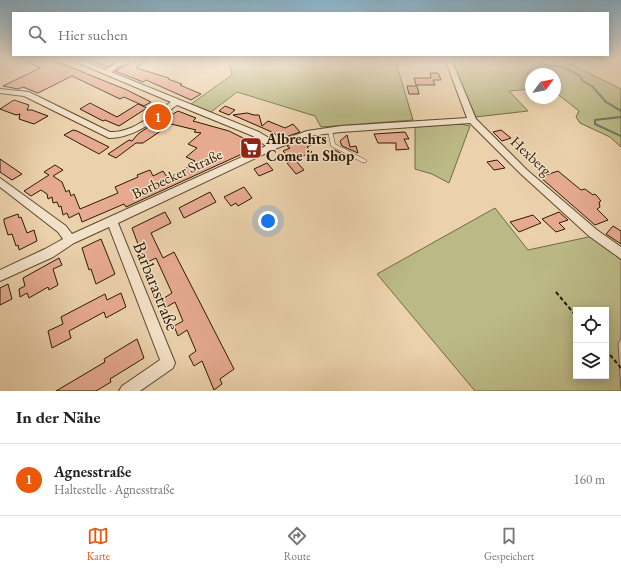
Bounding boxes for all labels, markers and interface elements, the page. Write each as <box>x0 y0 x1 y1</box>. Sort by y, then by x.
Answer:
search box <box>12 12 609 56</box>
icon: search <box>26 23 48 45</box>
text: Hier suchen <box>58 25 128 44</box>
north arrow <box>525 68 561 104</box>
pin: 1 <box>145 102 171 132</box>
place label: Albrechts Come in Shop <box>265 129 354 165</box>
street label: Hexberg <box>507 132 556 180</box>
supermarket icon: Albrechts Come in Shop <box>238 135 264 161</box>
street label: Borbecker Straße <box>128 144 225 203</box>
your location <box>258 211 278 231</box>
street label: Barbarastraße <box>128 238 185 334</box>
map controls <box>573 307 609 379</box>
button: locate <box>573 307 609 343</box>
button: layers <box>573 343 609 379</box>
text: In der Nähe <box>16 406 101 428</box>
text: Agnesstraße <box>54 462 131 481</box>
text: 1 <box>26 471 32 488</box>
text: 160 m <box>574 471 605 488</box>
text: Haltestelle · Agnesstraße <box>54 481 175 498</box>
tab: Karte <box>87 525 110 563</box>
tab: Route <box>284 525 311 563</box>
tab: Gespeichert <box>484 525 534 563</box>

